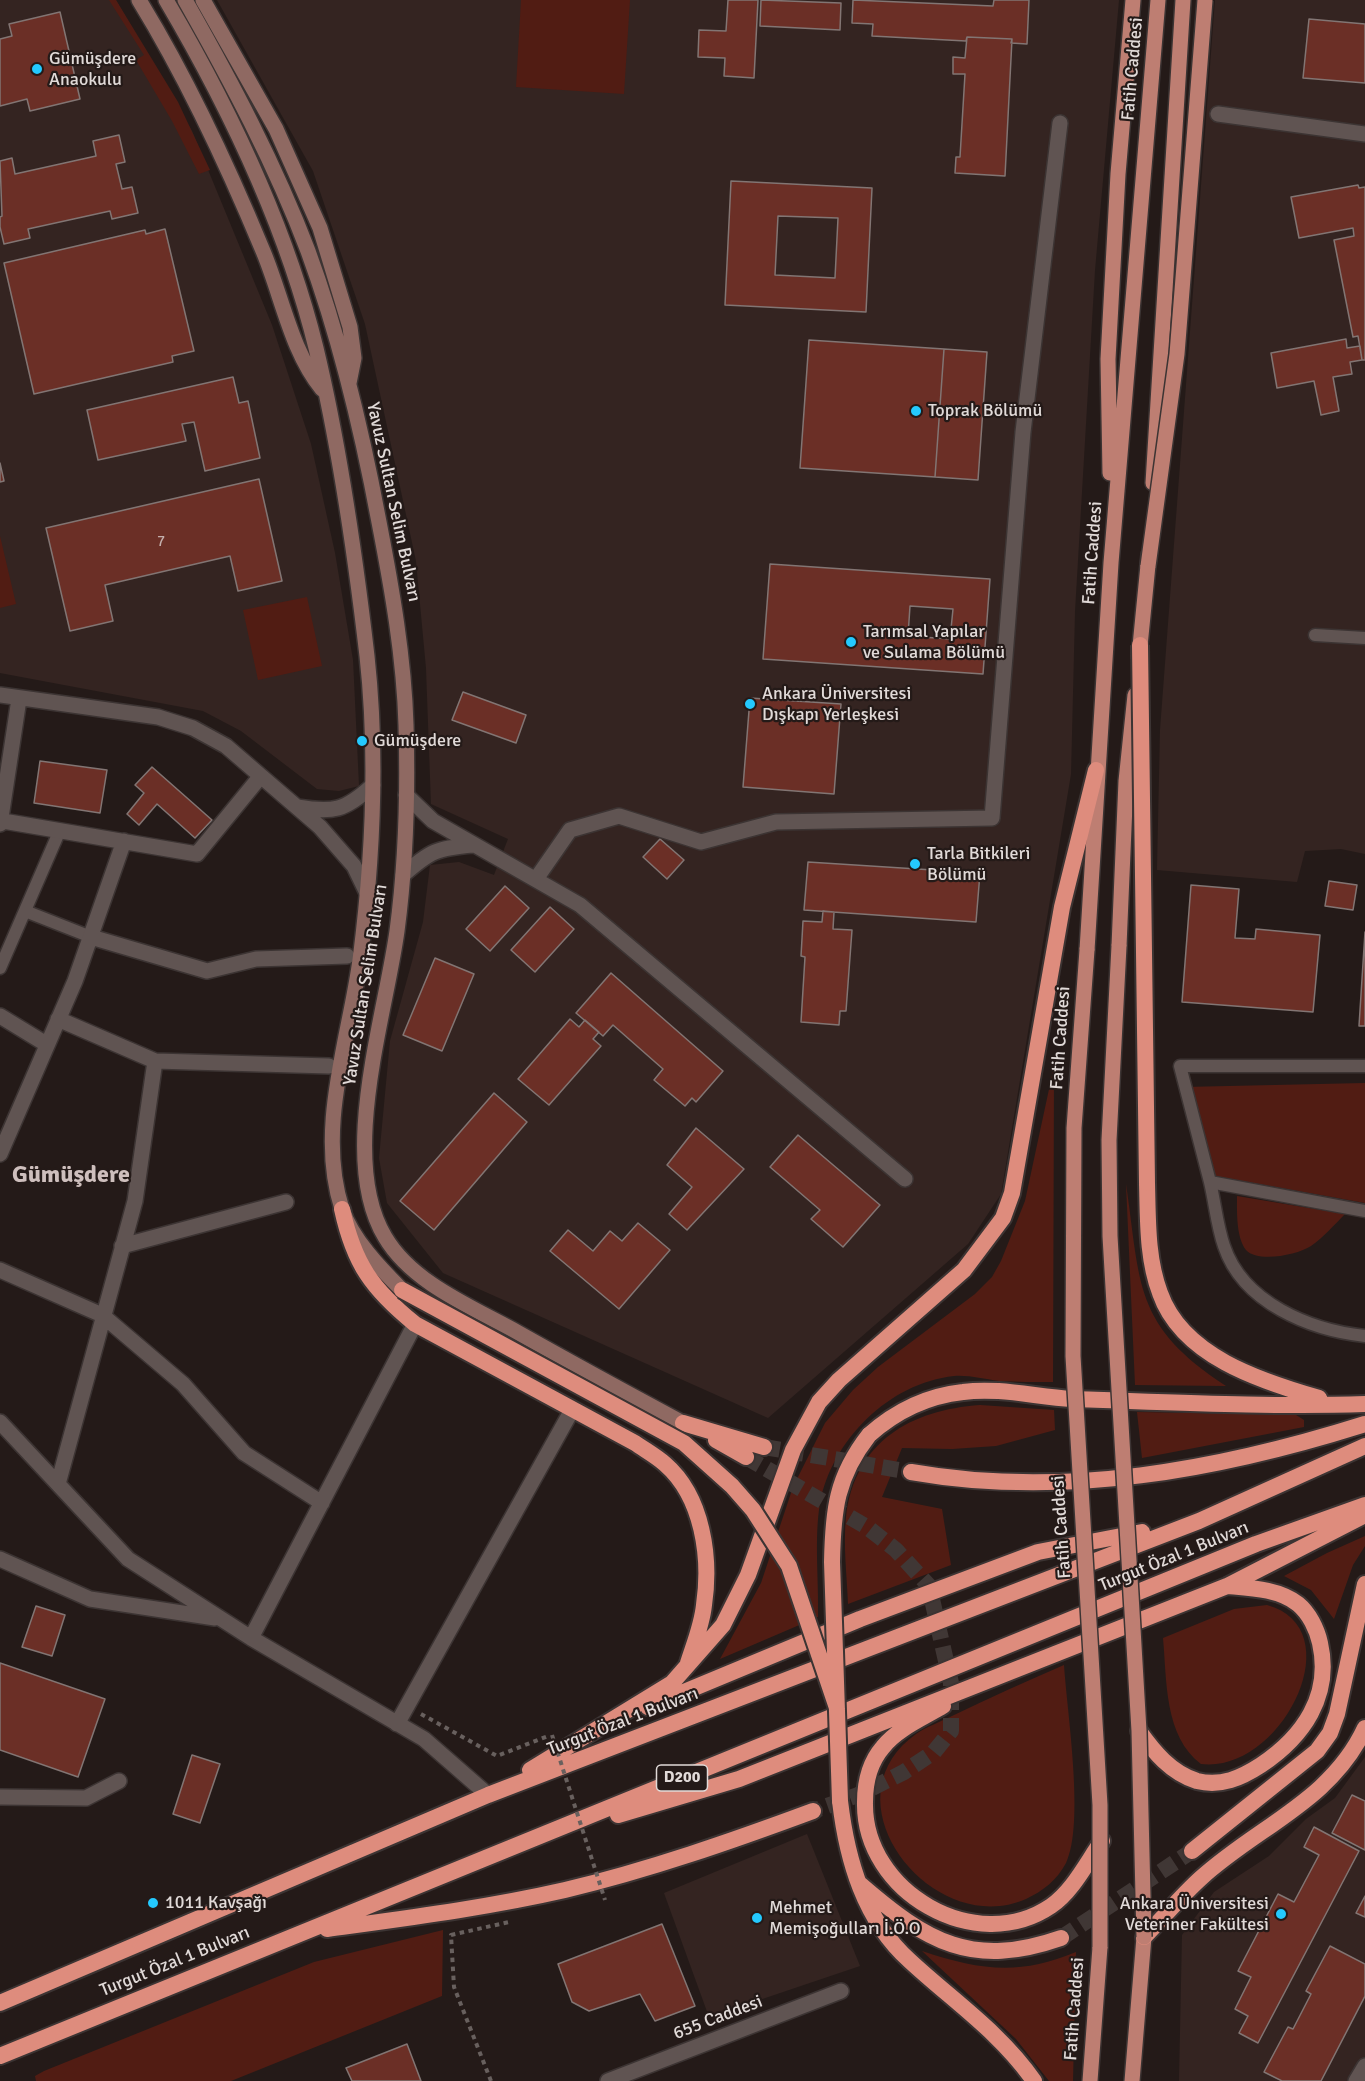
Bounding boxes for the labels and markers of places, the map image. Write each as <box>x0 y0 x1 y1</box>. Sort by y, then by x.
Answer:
place label: Gümüşdere Anaokulu <box>49 48 136 90</box>
marker: Gümüşdere Anaokulu <box>30 62 44 76</box>
place label: Toprak Bölümü <box>928 400 1042 422</box>
marker: Toprak Bölümü <box>909 404 923 418</box>
place label: Tarımsal Yapılar ve Sulama Bölümü <box>863 621 1005 664</box>
marker: Tarımsal Yapılar ve Sulama Bölümü <box>844 635 858 649</box>
place label: Ankara Üniversitesi Dışkapı Yerleşkesi <box>762 683 911 726</box>
marker: Ankara Üniversitesi Dışkapı Yerleşkesi <box>743 697 757 711</box>
place label: Gümüşdere <box>374 730 461 752</box>
marker: Gümüşdere <box>355 734 369 748</box>
place label: Tarla Bitkileri Bölümü <box>927 843 1030 886</box>
marker: Tarla Bitkileri Bölümü <box>908 857 922 871</box>
place label: 1011 Kavşağı <box>165 1892 267 1914</box>
place label: Ankara Üniversitesi Veteriner Fakültesi <box>1120 1893 1269 1936</box>
marker: 1011 Kavşağı <box>146 1896 160 1910</box>
place label: Mehmet Memişoğulları İ.Ö.O <box>769 1897 920 1940</box>
marker: Ankara Üniversitesi Veteriner Fakültesi <box>1274 1907 1288 1921</box>
marker: Mehmet Memişoğulları İ.Ö.O <box>750 1911 764 1925</box>

